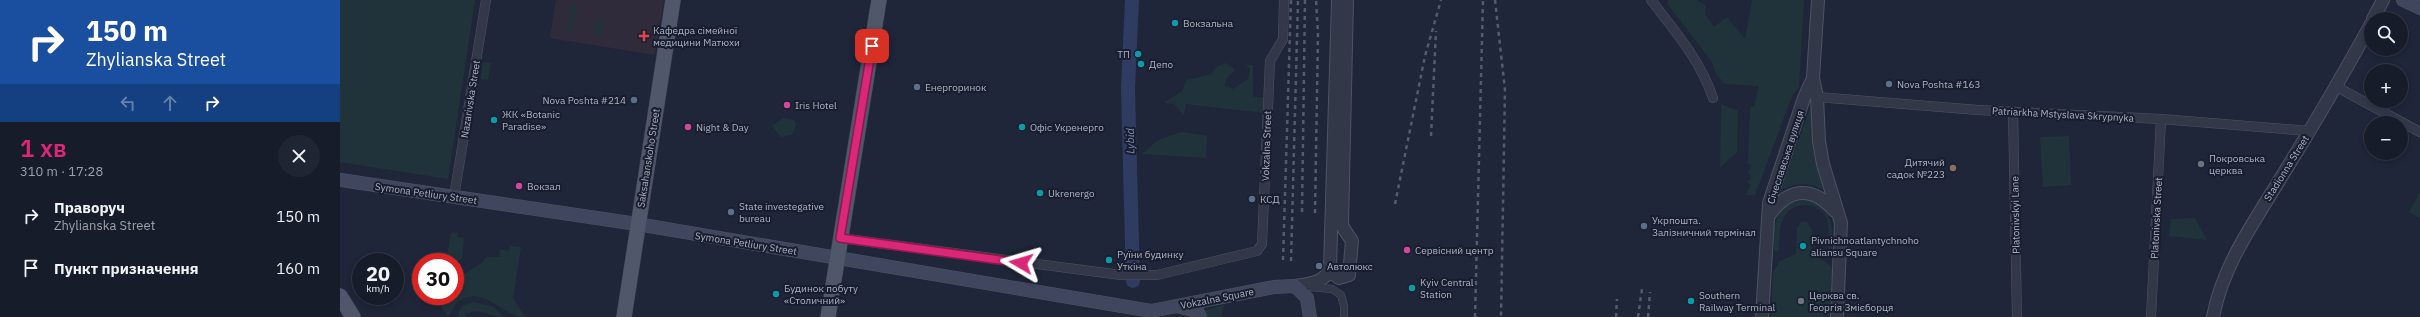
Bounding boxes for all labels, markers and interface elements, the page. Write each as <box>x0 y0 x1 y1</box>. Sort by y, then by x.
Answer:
text: 150 m <box>86 12 168 49</box>
map controls <box>2364 12 2408 160</box>
button: search <box>2364 12 2408 56</box>
icon: right <box>20 16 72 68</box>
place label: Вокзальна <box>1183 17 1234 30</box>
marker: Вокзальна <box>1170 18 1180 28</box>
place label: Кафедра сімейної медицини Матюхи <box>653 24 740 49</box>
pin <box>855 29 889 63</box>
marker: Кафедра сімейної медицини Матюхи <box>638 30 650 42</box>
icon: arrive <box>861 35 883 57</box>
text: Zhylianska Street <box>86 48 226 71</box>
place label: ТП <box>1117 48 1130 61</box>
marker: ТП <box>1133 49 1143 59</box>
place label: Депо <box>1149 58 1173 71</box>
street label: Nazarivska Street <box>458 59 483 139</box>
marker: Депо <box>1136 59 1146 69</box>
button: + <box>2364 64 2408 108</box>
place label: Nova Poshta #163 <box>1897 78 1980 91</box>
marker: Nova Poshta #163 <box>1884 79 1894 89</box>
place label: Енергоринок <box>925 81 987 94</box>
marker: Енергоринок <box>912 82 922 92</box>
icon: left <box>117 92 139 114</box>
icon: ahead <box>159 92 181 114</box>
icon: right <box>201 92 223 114</box>
place label: Nova Poshta #214 <box>543 94 626 107</box>
marker: Nova Poshta #214 <box>629 95 639 105</box>
place label: Iris Hotel <box>795 99 837 112</box>
marker: Iris Hotel <box>782 100 792 110</box>
street label: Patriarkha Mstyslava Skrypnyka <box>1992 104 2135 125</box>
street label: Saksahanskoho Street <box>634 107 663 208</box>
place label: ЖК «Botanic Paradise» <box>502 108 560 133</box>
street label: Січеславська вулиця <box>1764 109 1807 206</box>
street label: Vokzalna Street <box>1259 110 1274 181</box>
marker: ЖК «Botanic Paradise» <box>489 115 499 125</box>
button: − <box>2364 116 2408 160</box>
place label: Night & Day <box>696 121 749 134</box>
place label: Офіс Укренерго <box>1030 121 1104 134</box>
marker: Night & Day <box>683 122 693 132</box>
marker: Офіс Укренерго <box>1017 122 1027 132</box>
water label: Lybid <box>1123 127 1137 154</box>
text: 1 хв <box>20 132 67 164</box>
street label: Stadionna Street <box>2261 133 2312 204</box>
button: close <box>278 135 320 177</box>
place label: Покровська церква <box>2209 152 2266 177</box>
place label: Дитячий садок №223 <box>1887 156 1945 181</box>
marker: Покровська церква <box>2196 159 2206 169</box>
text: 310 m · 17:28 <box>20 163 103 180</box>
marker: Дитячий садок №223 <box>1948 163 1958 173</box>
street label: Platonivskyi Lane <box>2008 175 2023 254</box>
street label: Platonivska Street <box>2148 177 2165 259</box>
street label: Symona Petliury Street <box>374 180 478 207</box>
place label: Вокзал <box>527 180 561 193</box>
marker: Вокзал <box>514 181 524 191</box>
place label: Ukrenergo <box>1048 187 1095 200</box>
marker: Ukrenergo <box>1035 188 1045 198</box>
place label: КСД <box>1260 193 1280 206</box>
marker: КСД <box>1247 194 1257 204</box>
text: Праворуч <box>54 198 125 217</box>
place label: State investegative bureau <box>739 200 825 225</box>
icon: right <box>20 205 42 227</box>
text: 150 m <box>276 207 320 226</box>
marker: State investegative bureau <box>726 207 736 217</box>
place label: Укрпошта. Залізничний термінал <box>1652 214 1756 239</box>
text: Zhylianska Street <box>54 217 155 234</box>
marker: Укрпошта. Залізничний термінал <box>1639 221 1649 231</box>
street label: Symona Petliury Street <box>694 229 798 258</box>
place label: Pivnichnoatlantychnoho aliansu Square <box>1811 234 1919 259</box>
marker: Pivnichnoatlantychnoho aliansu Square <box>1798 241 1808 251</box>
position arrow <box>1000 242 1042 284</box>
place label: Сервісний центр <box>1415 244 1494 257</box>
marker: Сервісний центр <box>1402 245 1412 255</box>
place label: Руїни будинку Уткіна <box>1117 248 1183 273</box>
speed limit sign: 30 <box>412 253 464 305</box>
marker: Руїни будинку Уткіна <box>1104 255 1114 265</box>
icon: arrive <box>20 257 42 279</box>
text: Пункт призначення <box>54 259 199 278</box>
text: 160 m <box>276 259 320 278</box>
text: 20 <box>366 260 390 287</box>
place label: Автолюкс <box>1327 260 1373 273</box>
marker: Автолюкс <box>1314 261 1324 271</box>
place label: Kyiv Central Station <box>1420 276 1474 301</box>
text: km/h <box>366 282 390 295</box>
place label: Будинок побуту «Столичний» <box>784 282 858 307</box>
marker: Kyiv Central Station <box>1407 283 1417 293</box>
street label: Vokzalna Square <box>1179 285 1255 312</box>
marker: Будинок побуту «Столичний» <box>771 289 781 299</box>
place label: Southern Railway Terminal <box>1699 289 1776 314</box>
place label: Церква св. Георгія Змієборця <box>1809 289 1893 314</box>
marker: Southern Railway Terminal <box>1686 296 1696 306</box>
marker: Церква св. Георгія Змієборця <box>1796 296 1806 306</box>

